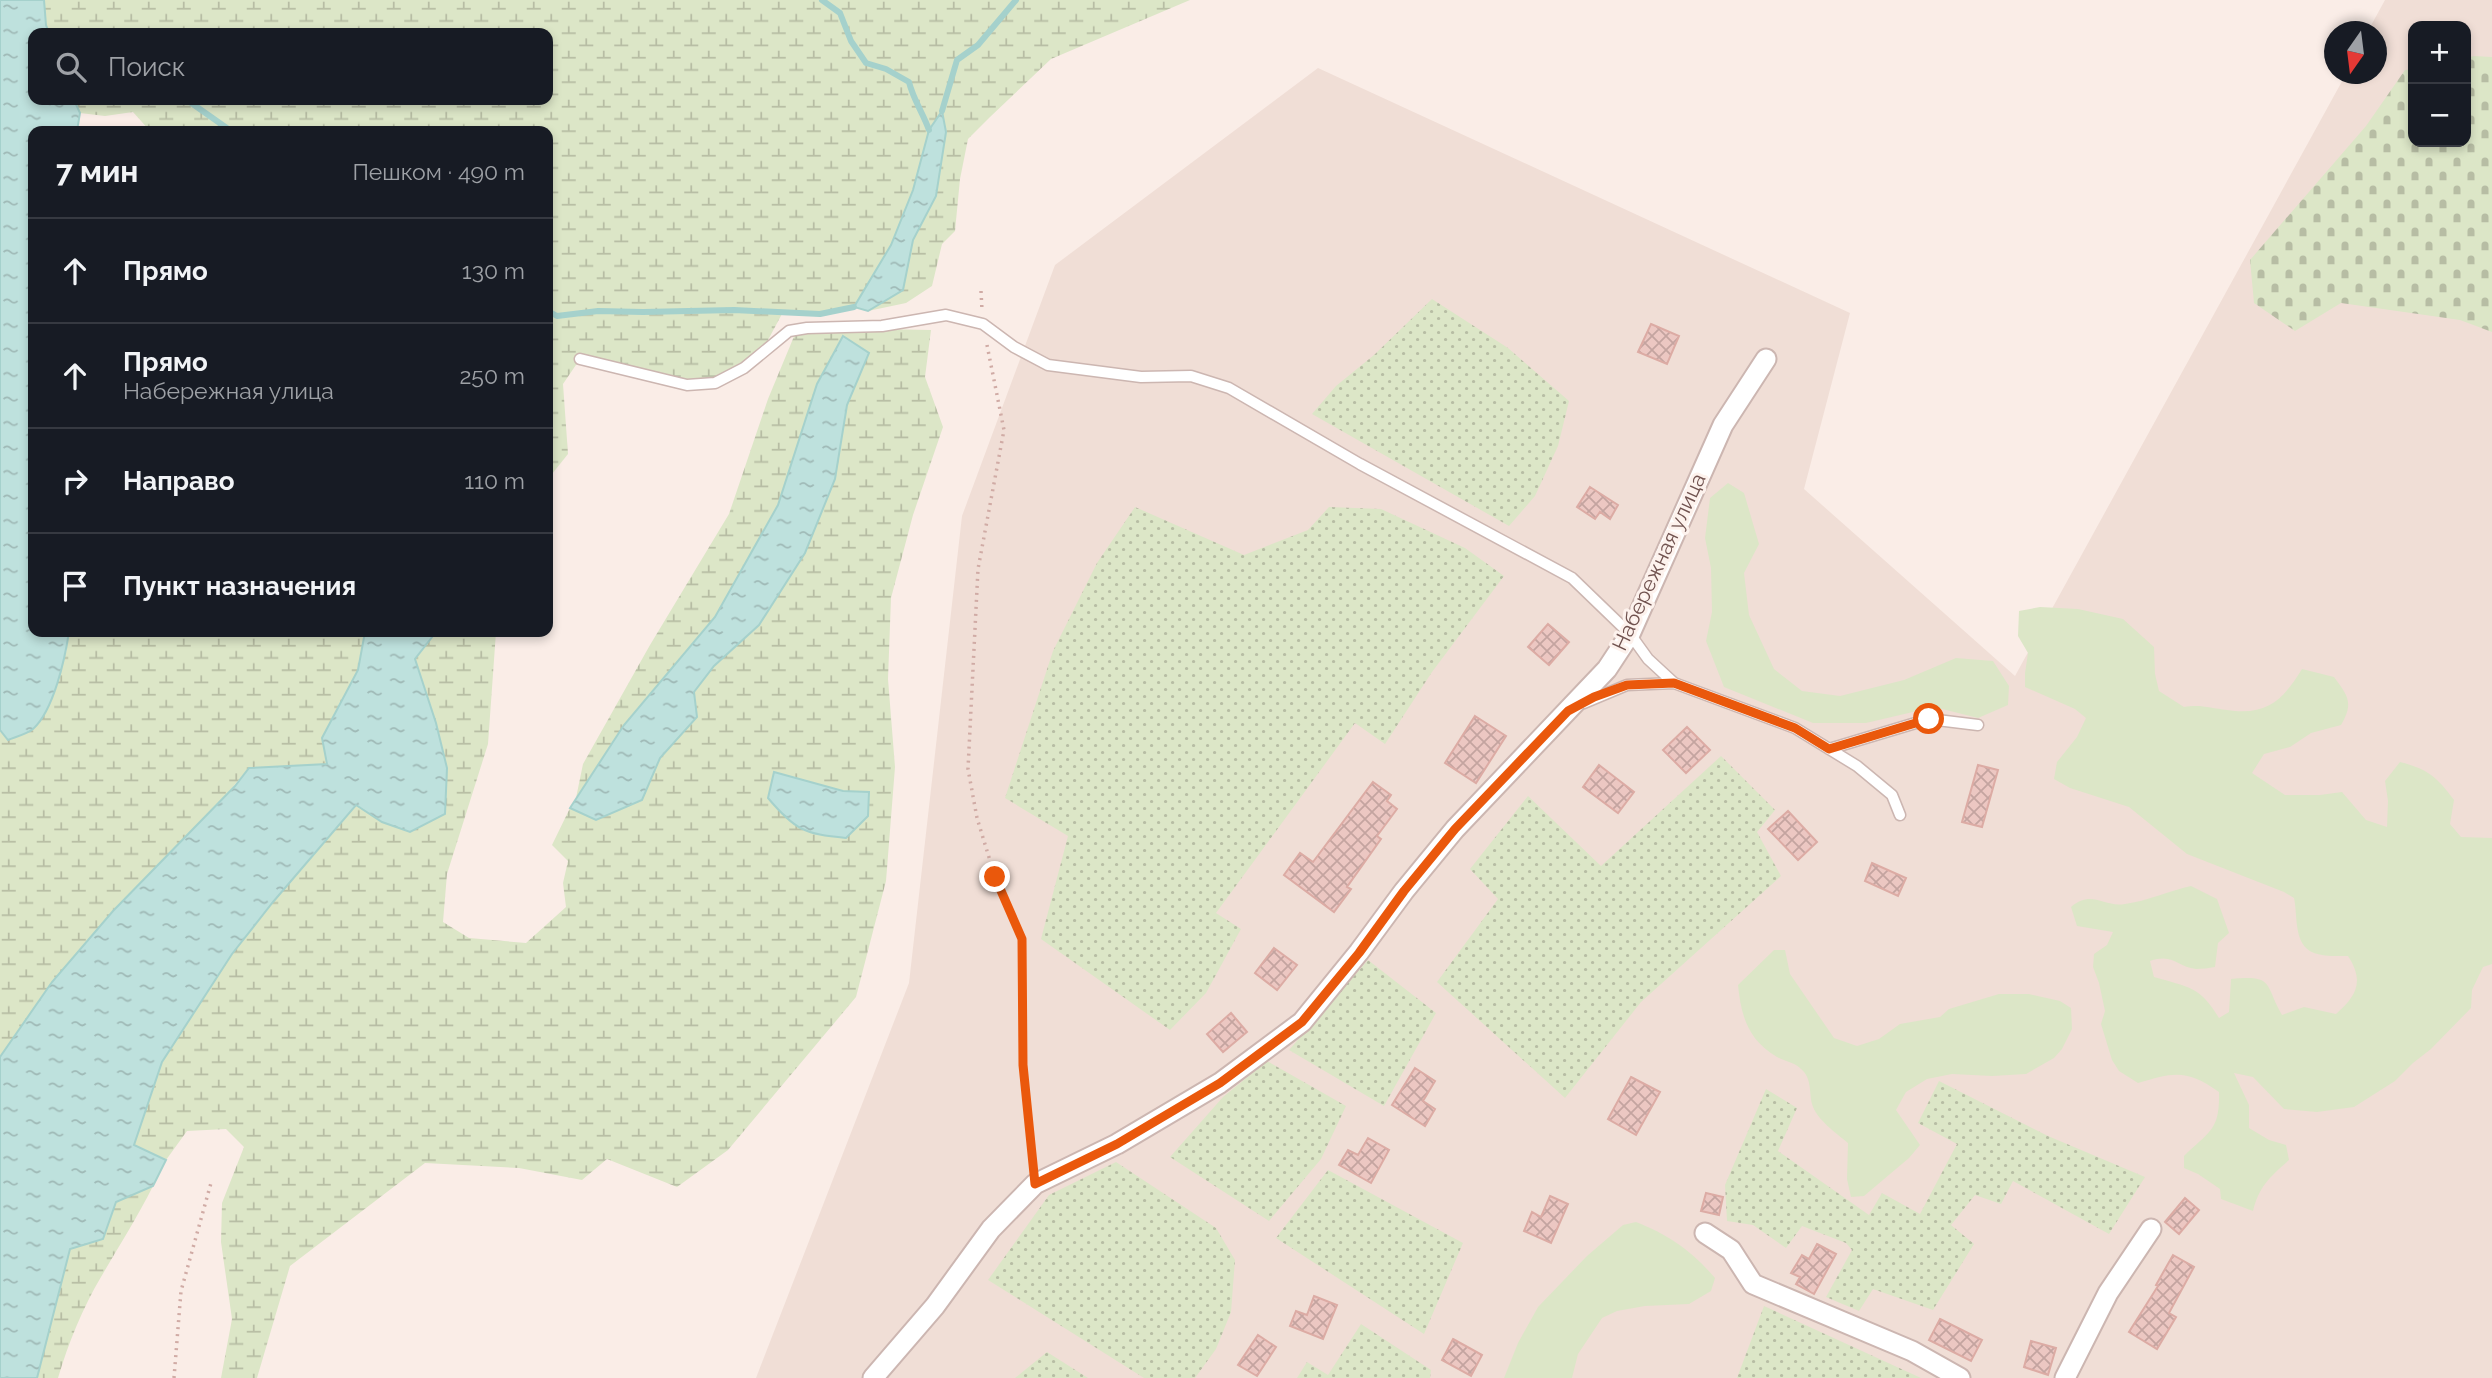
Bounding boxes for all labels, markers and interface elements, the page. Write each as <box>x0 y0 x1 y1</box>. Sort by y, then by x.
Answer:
north arrow <box>2324 21 2387 84</box>
map controls <box>2408 21 2471 147</box>
button: + <box>2408 21 2471 84</box>
search box <box>28 28 553 105</box>
icon: search <box>52 48 90 86</box>
text: Поиск <box>108 52 185 82</box>
button: − <box>2408 84 2471 147</box>
text: 7 мин <box>56 154 138 189</box>
text: Пешком · 490 m <box>352 158 525 185</box>
icon: ahead <box>56 252 94 290</box>
text: Прямо <box>123 256 208 286</box>
text: 130 m <box>462 257 525 284</box>
text: Прямо <box>123 347 208 377</box>
icon: ahead <box>56 357 94 395</box>
text: 250 m <box>459 362 525 389</box>
text: Набережная улица <box>123 377 334 404</box>
icon: right <box>56 462 94 500</box>
text: Направо <box>123 466 234 496</box>
text: 110 m <box>464 467 525 494</box>
street label: Набережная улица <box>1607 469 1711 654</box>
icon: arrive <box>56 567 94 605</box>
text: Пункт назначения <box>123 571 356 601</box>
route start <box>1913 703 1944 734</box>
route end <box>979 861 1010 892</box>

